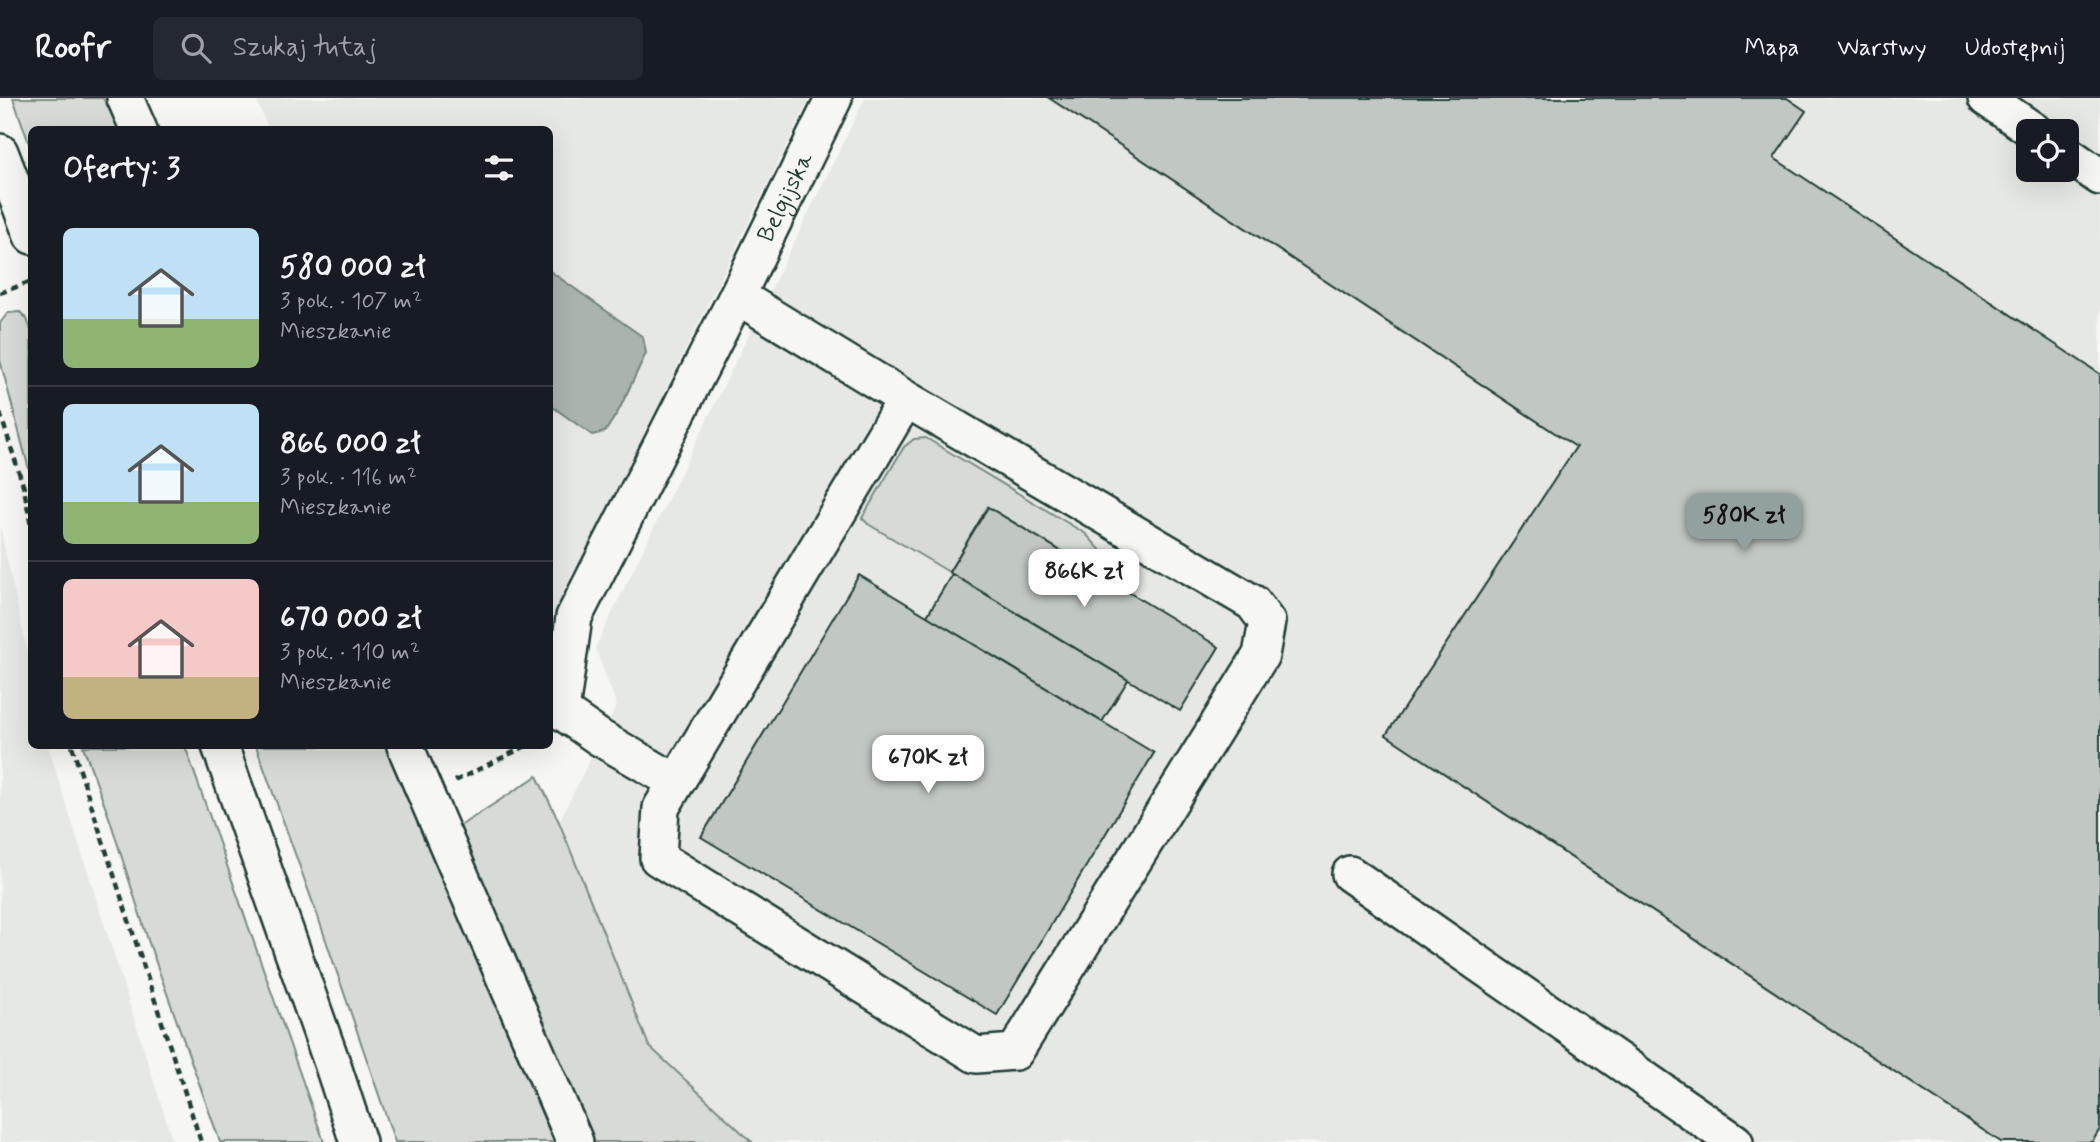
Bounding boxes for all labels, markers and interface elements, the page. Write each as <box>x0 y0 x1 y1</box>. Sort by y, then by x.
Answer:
search box <box>153 17 643 80</box>
text: Roofr <box>35 26 111 70</box>
icon: search <box>177 29 215 67</box>
text: Szukaj tutaj <box>233 31 377 65</box>
text: Mapa <box>1744 33 1799 64</box>
text: Warstwy <box>1837 33 1927 64</box>
text: Udostępnij <box>1965 33 2065 64</box>
map controls <box>2016 119 2079 182</box>
button: locate <box>2016 119 2079 182</box>
street label: Belgijska <box>750 147 821 247</box>
text: Oferty: 3 <box>63 149 180 188</box>
icon: filters <box>480 149 518 187</box>
text: 580 000 zł <box>280 248 426 287</box>
icon: home <box>119 256 203 340</box>
text: 3 pok. · 107 m² <box>280 287 422 317</box>
text: Mieszkanie <box>280 317 392 347</box>
text: 866 000 zł <box>280 424 421 463</box>
icon: home <box>119 432 203 516</box>
text: 3 pok. · 116 m² <box>280 463 417 493</box>
text: Mieszkanie <box>280 493 392 523</box>
pin: 580K zł <box>1679 494 1809 553</box>
text: 580K zł <box>1703 501 1785 531</box>
pin: 866K zł <box>1019 550 1149 609</box>
text: 866K zł <box>1044 557 1124 587</box>
text: 670 000 zł <box>280 599 422 638</box>
icon: home <box>119 607 203 691</box>
text: 3 pok. · 110 m² <box>280 638 420 668</box>
text: Mieszkanie <box>280 668 392 698</box>
pin: 670K zł <box>863 736 993 795</box>
text: 670K zł <box>888 743 968 773</box>

